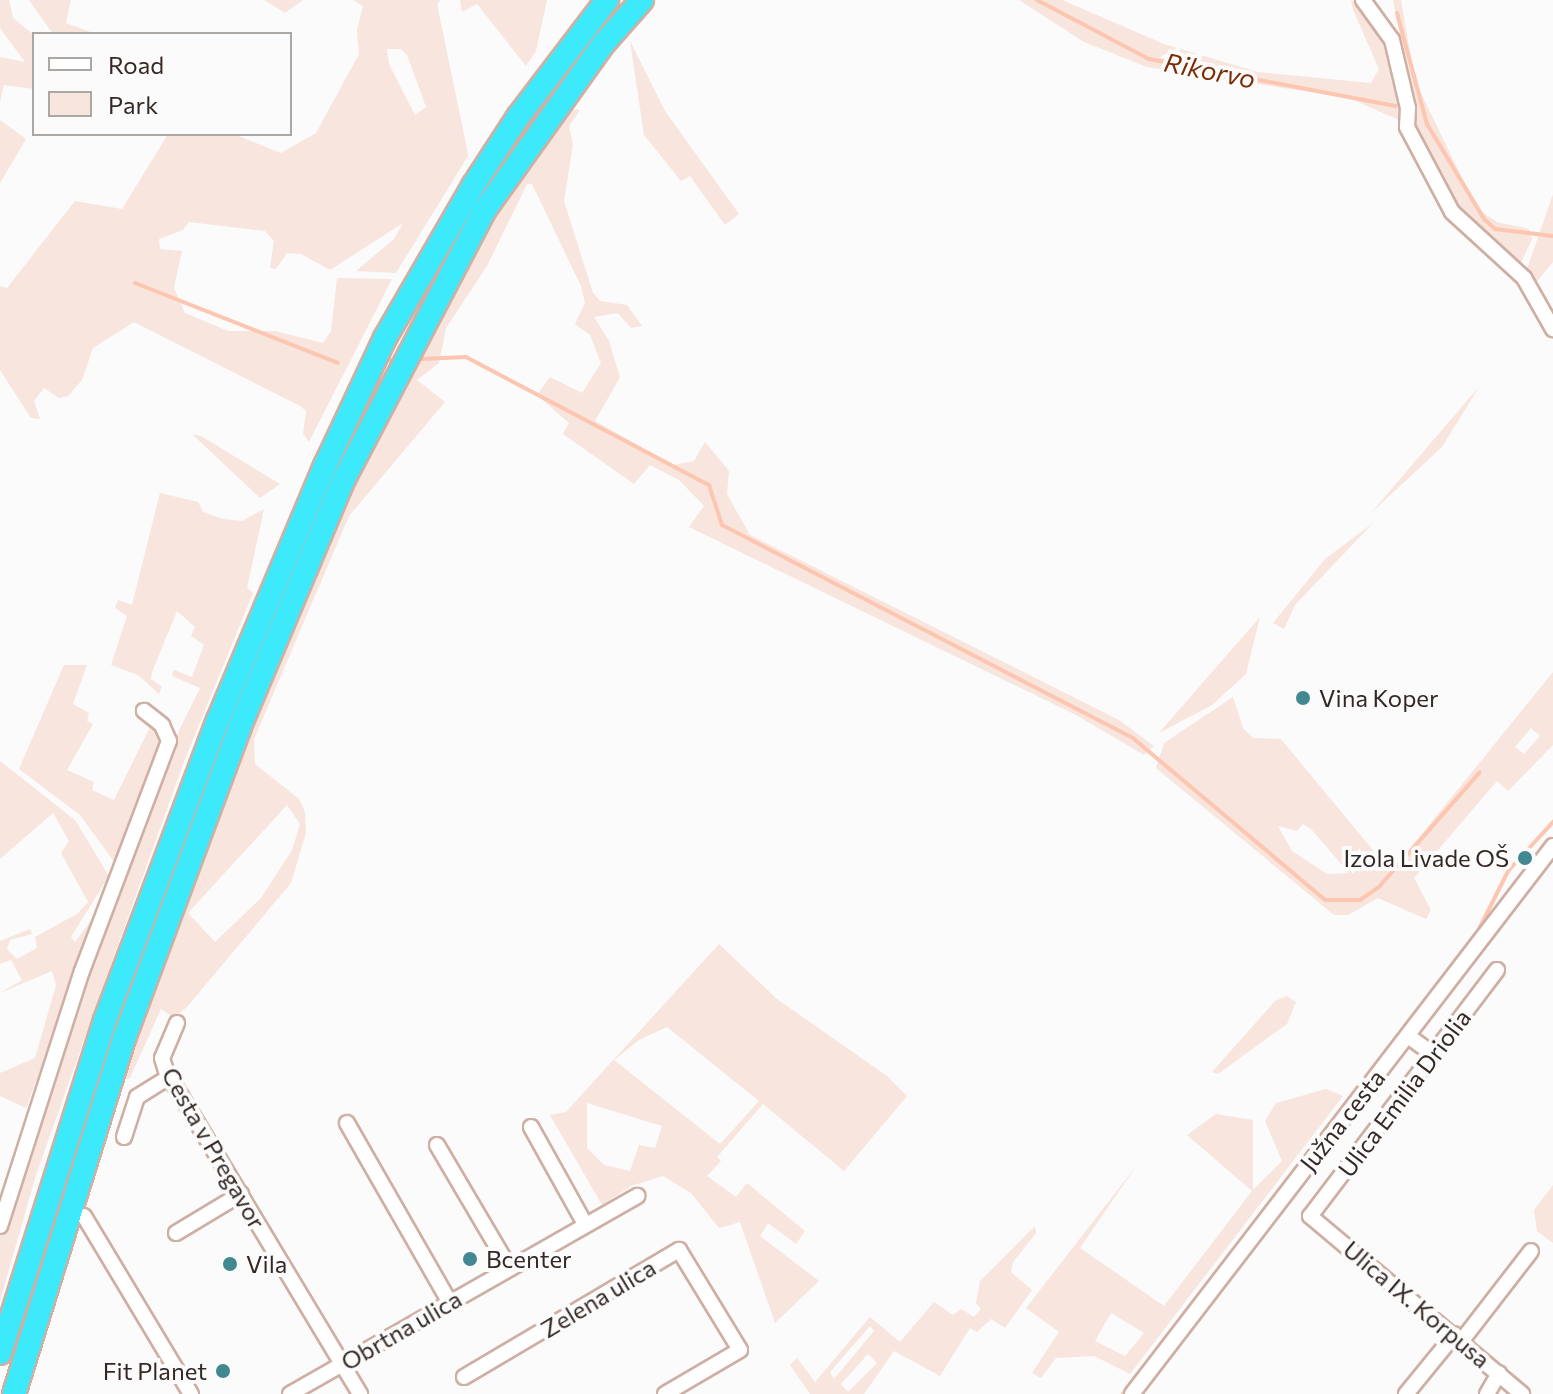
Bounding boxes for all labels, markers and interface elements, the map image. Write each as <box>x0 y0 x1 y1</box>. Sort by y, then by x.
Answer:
legend <box>32 32 292 136</box>
water label: Rikorvo <box>1162 46 1258 94</box>
text: Road <box>108 50 164 79</box>
text: Park <box>108 90 158 119</box>
place label: Vina Koper <box>1319 684 1439 712</box>
marker: Vina Koper <box>1294 689 1312 707</box>
place label: Izola Livade OŠ <box>1343 844 1509 872</box>
marker: Izola Livade OŠ <box>1516 849 1534 867</box>
street label: Ulica Emilia Driolia <box>1332 1004 1476 1182</box>
street label: Cesta v Pregavor <box>156 1062 272 1234</box>
street label: Južna cesta <box>1293 1063 1391 1177</box>
street label: Ulica IX. Korpusa <box>1338 1234 1496 1374</box>
place label: Bcenter <box>486 1245 572 1273</box>
place label: Vila <box>246 1250 287 1278</box>
marker: Bcenter <box>461 1250 479 1268</box>
street label: Zelena ulica <box>536 1253 660 1343</box>
marker: Vila <box>221 1255 239 1273</box>
street label: Obrtna ulica <box>336 1284 466 1376</box>
place label: Fit Planet <box>103 1357 207 1385</box>
marker: Fit Planet <box>214 1362 232 1380</box>

